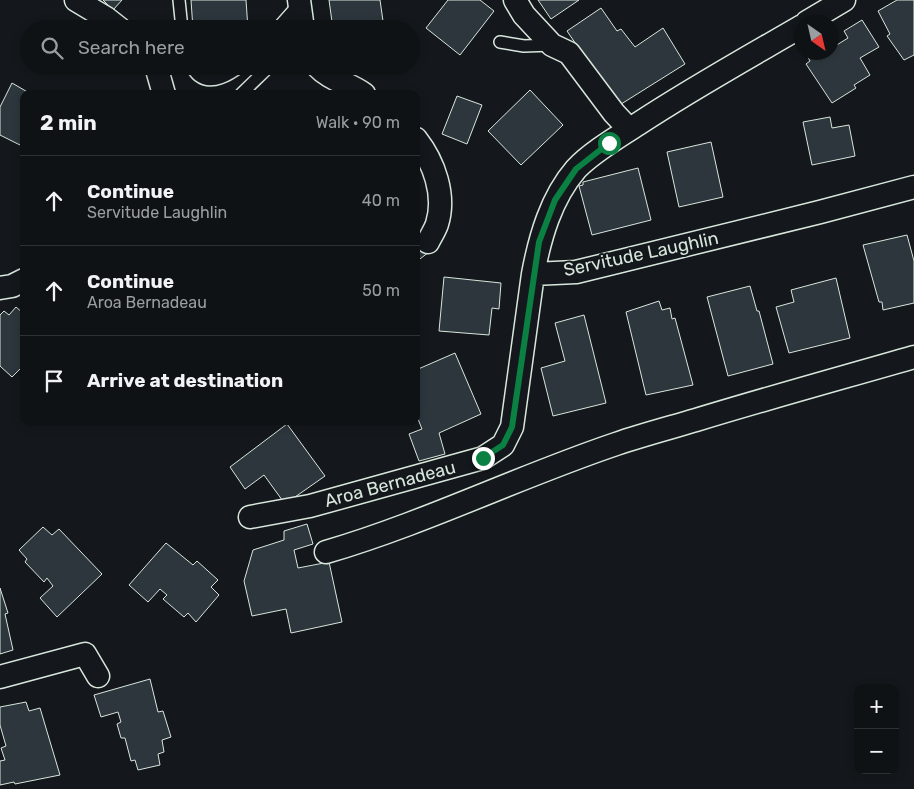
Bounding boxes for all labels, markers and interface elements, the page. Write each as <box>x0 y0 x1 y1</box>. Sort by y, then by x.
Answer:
north arrow <box>794 15 839 60</box>
search box <box>20 20 420 75</box>
icon: search <box>38 34 66 62</box>
text: Search here <box>78 36 185 59</box>
text: 2 min <box>40 110 97 135</box>
text: Walk · 90 m <box>316 113 400 132</box>
route start <box>598 132 621 155</box>
text: Continue <box>87 180 174 203</box>
icon: ahead <box>40 187 68 215</box>
text: 40 m <box>362 191 400 210</box>
text: Servitude Laughlin <box>87 203 227 222</box>
street label: Servitude Laughlin <box>562 227 720 281</box>
text: Continue <box>87 270 174 293</box>
icon: ahead <box>40 277 68 305</box>
text: 50 m <box>362 281 400 300</box>
text: Aroa Bernadeau <box>87 293 207 312</box>
icon: arrive <box>40 367 68 395</box>
text: Arrive at destination <box>87 369 283 392</box>
route end <box>472 447 495 470</box>
street label: Aroa Bernadeau <box>322 456 458 512</box>
map controls <box>854 684 899 774</box>
button: + <box>854 684 899 729</box>
button: − <box>854 729 899 774</box>

